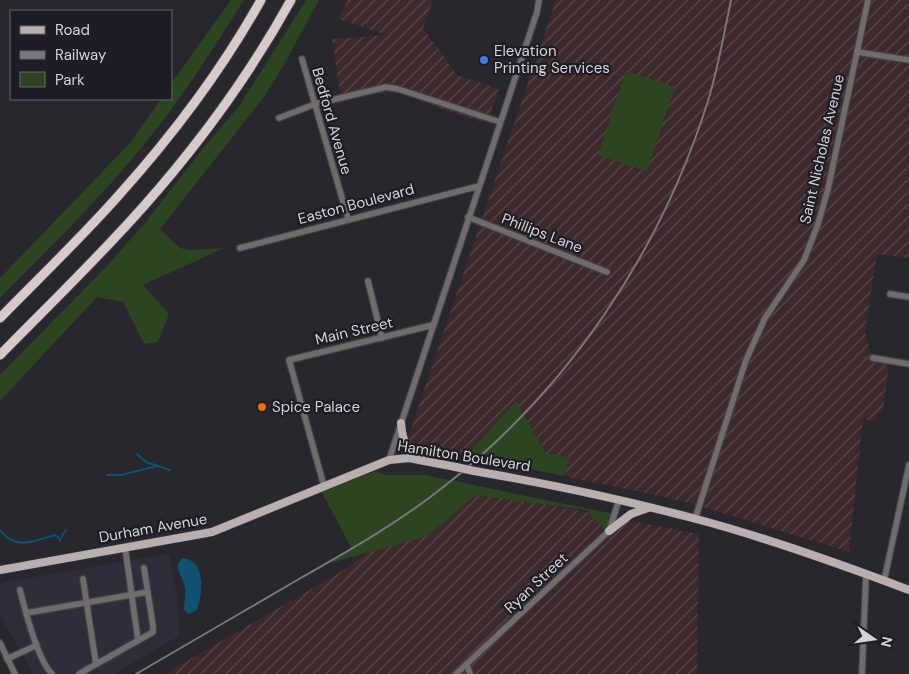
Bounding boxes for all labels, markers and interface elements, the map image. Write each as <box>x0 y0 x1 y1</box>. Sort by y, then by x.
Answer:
legend <box>10 10 172 100</box>
text: Road <box>55 20 90 40</box>
place label: Elevation Printing Services <box>494 41 610 78</box>
text: Railway <box>55 45 107 65</box>
marker: Elevation Printing Services <box>478 54 490 66</box>
street label: Bedford Avenue <box>307 65 357 177</box>
text: Park <box>55 70 85 90</box>
street label: Saint Nicholas Avenue <box>795 72 849 226</box>
street label: Easton Boulevard <box>296 179 416 229</box>
street label: Phillips Lane <box>499 208 585 258</box>
street label: Main Street <box>313 312 395 350</box>
place label: Spice Palace <box>272 397 360 417</box>
marker: Spice Palace <box>256 401 268 413</box>
street label: Hamilton Boulevard <box>396 436 532 476</box>
street label: Durham Avenue <box>97 509 209 547</box>
street label: Ryan Street <box>500 548 572 618</box>
north arrow <box>849 614 899 664</box>
text: N <box>877 635 897 649</box>

